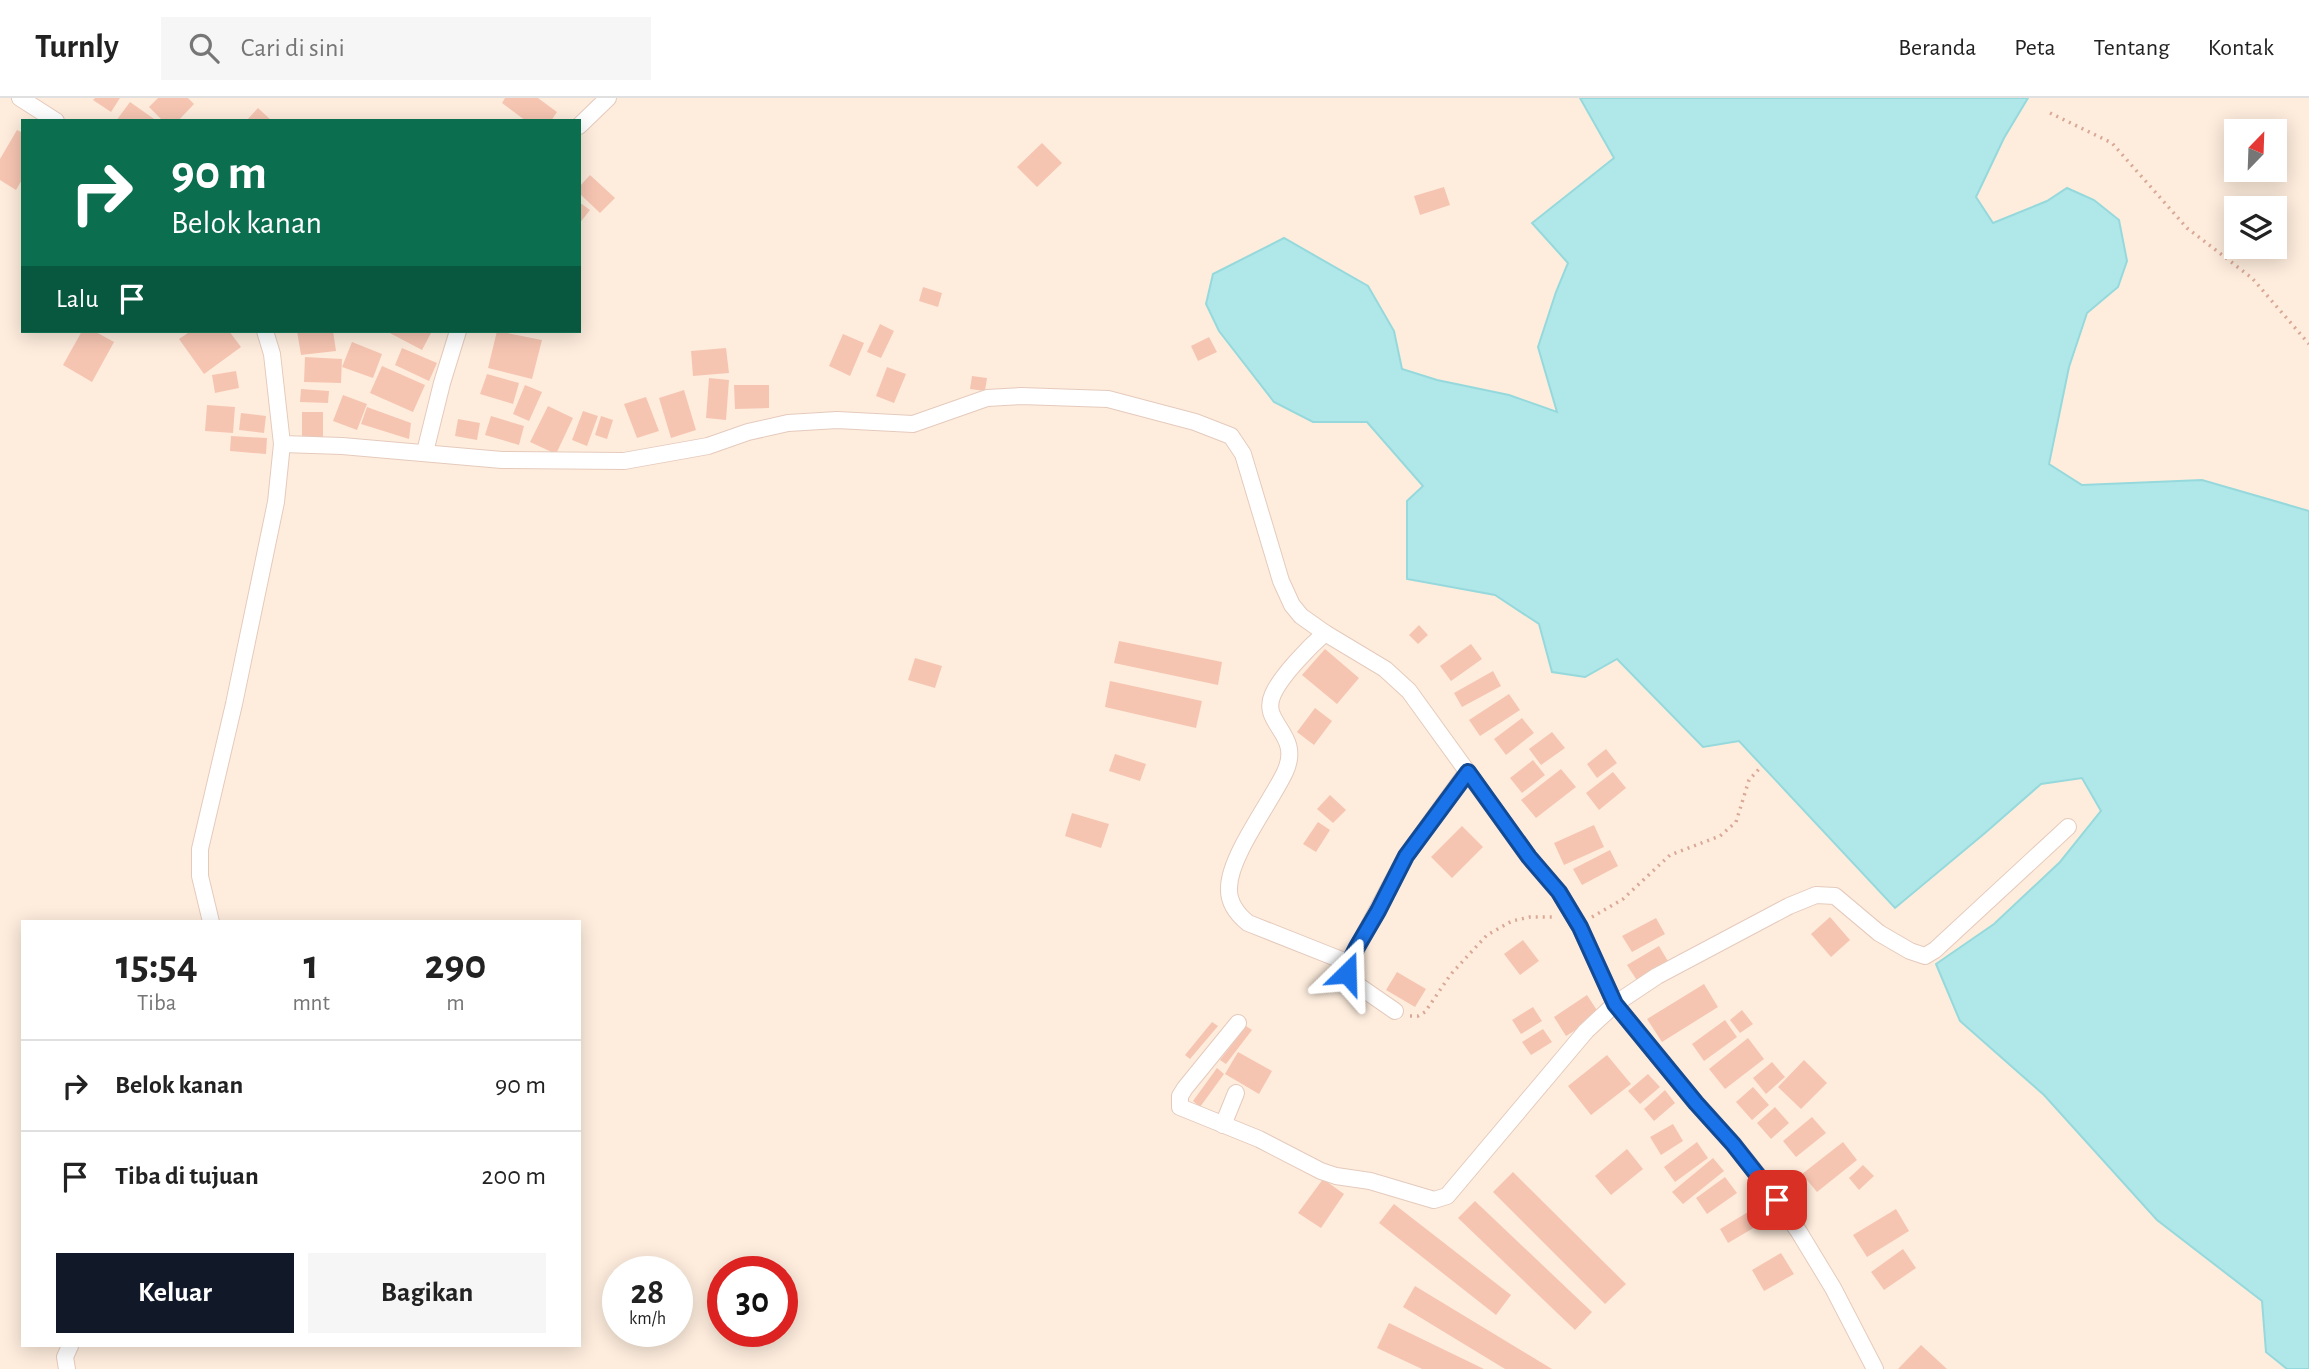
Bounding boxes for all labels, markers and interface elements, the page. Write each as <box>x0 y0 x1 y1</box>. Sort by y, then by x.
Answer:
search box <box>161 17 651 80</box>
icon: search <box>185 29 223 67</box>
text: Turnly <box>35 31 119 64</box>
text: Cari di sini <box>241 35 345 61</box>
text: Beranda <box>1898 36 1976 60</box>
text: Peta <box>2014 36 2056 60</box>
text: Tentang <box>2094 36 2170 60</box>
text: Kontak <box>2208 36 2274 60</box>
north arrow <box>2224 119 2287 182</box>
map controls <box>2224 119 2287 259</box>
icon: right <box>56 147 147 238</box>
text: 90 m <box>171 149 267 198</box>
button: layers <box>2224 196 2287 259</box>
text: Belok kanan <box>171 207 322 239</box>
icon: arrive <box>113 280 151 318</box>
text: Lalu <box>56 286 99 312</box>
position arrow <box>1310 936 1384 1010</box>
text: 15:54 <box>116 944 198 986</box>
text: 1 <box>304 944 319 986</box>
text: 290 <box>424 944 486 986</box>
text: Tiba <box>137 992 176 1015</box>
text: mnt <box>292 992 330 1015</box>
text: m <box>446 992 465 1015</box>
icon: right <box>56 1067 94 1105</box>
text: Belok kanan <box>115 1072 243 1098</box>
text: 90 m <box>495 1072 546 1098</box>
icon: arrive <box>56 1158 94 1196</box>
text: Tiba di tujuan <box>115 1163 259 1189</box>
text: 200 m <box>482 1163 546 1189</box>
pin <box>1747 1170 1807 1230</box>
icon: arrive <box>1758 1181 1796 1219</box>
button: Keluar <box>56 1253 294 1333</box>
button: Bagikan <box>308 1253 546 1333</box>
speed limit sign: 30 <box>707 1256 798 1347</box>
text: 28 <box>631 1275 664 1310</box>
text: km/h <box>629 1310 666 1328</box>

